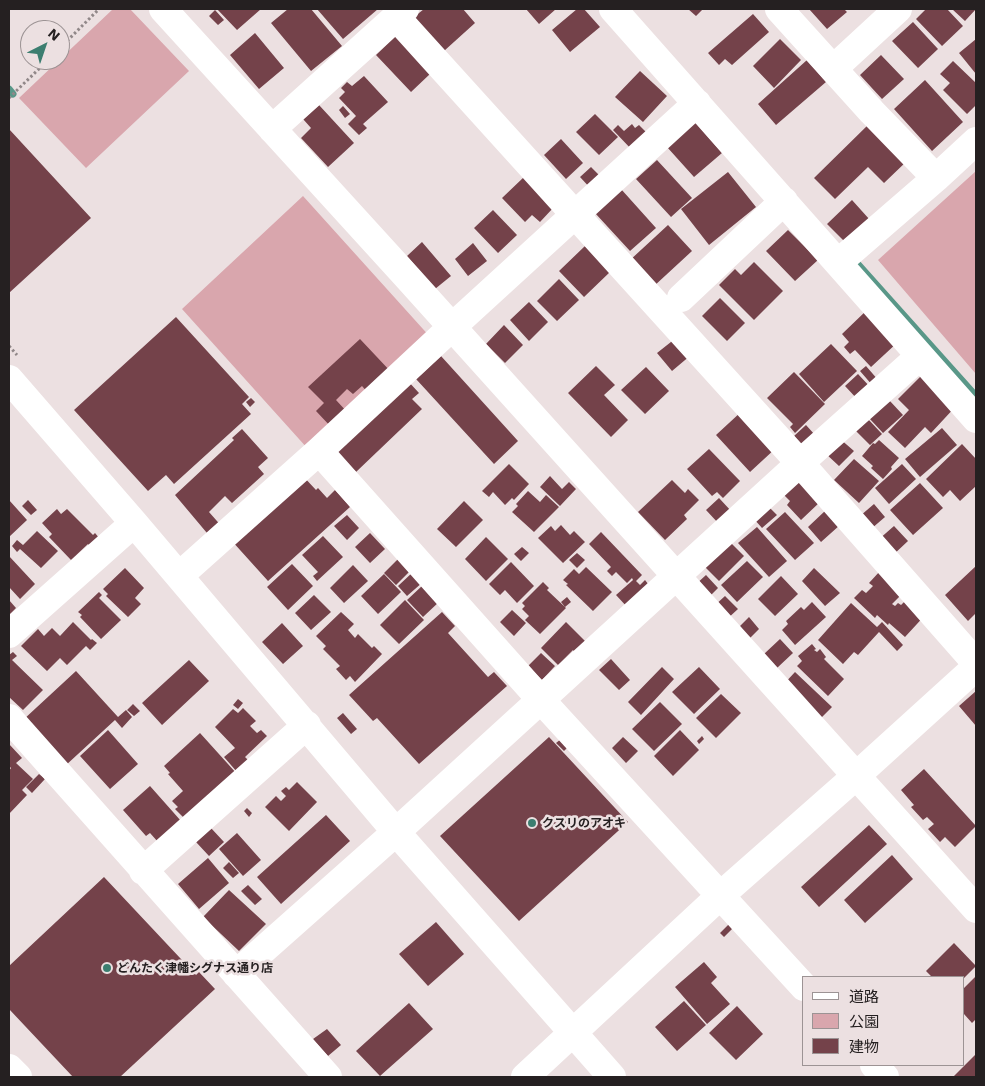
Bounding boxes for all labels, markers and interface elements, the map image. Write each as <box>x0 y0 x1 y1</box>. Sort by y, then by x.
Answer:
north arrow <box>20 20 70 70</box>
text: N <box>45 25 63 44</box>
place label: クスリのアオキ <box>542 816 626 830</box>
marker: クスリのアオキ <box>526 817 538 829</box>
place label: どんたく津幡シグナス通り店 <box>117 961 273 975</box>
marker: どんたく津幡シグナス通り店 <box>101 962 113 974</box>
legend <box>802 976 965 1066</box>
text: 道路 <box>849 988 879 1006</box>
text: 公園 <box>849 1013 879 1031</box>
text: 建物 <box>849 1038 879 1056</box>

